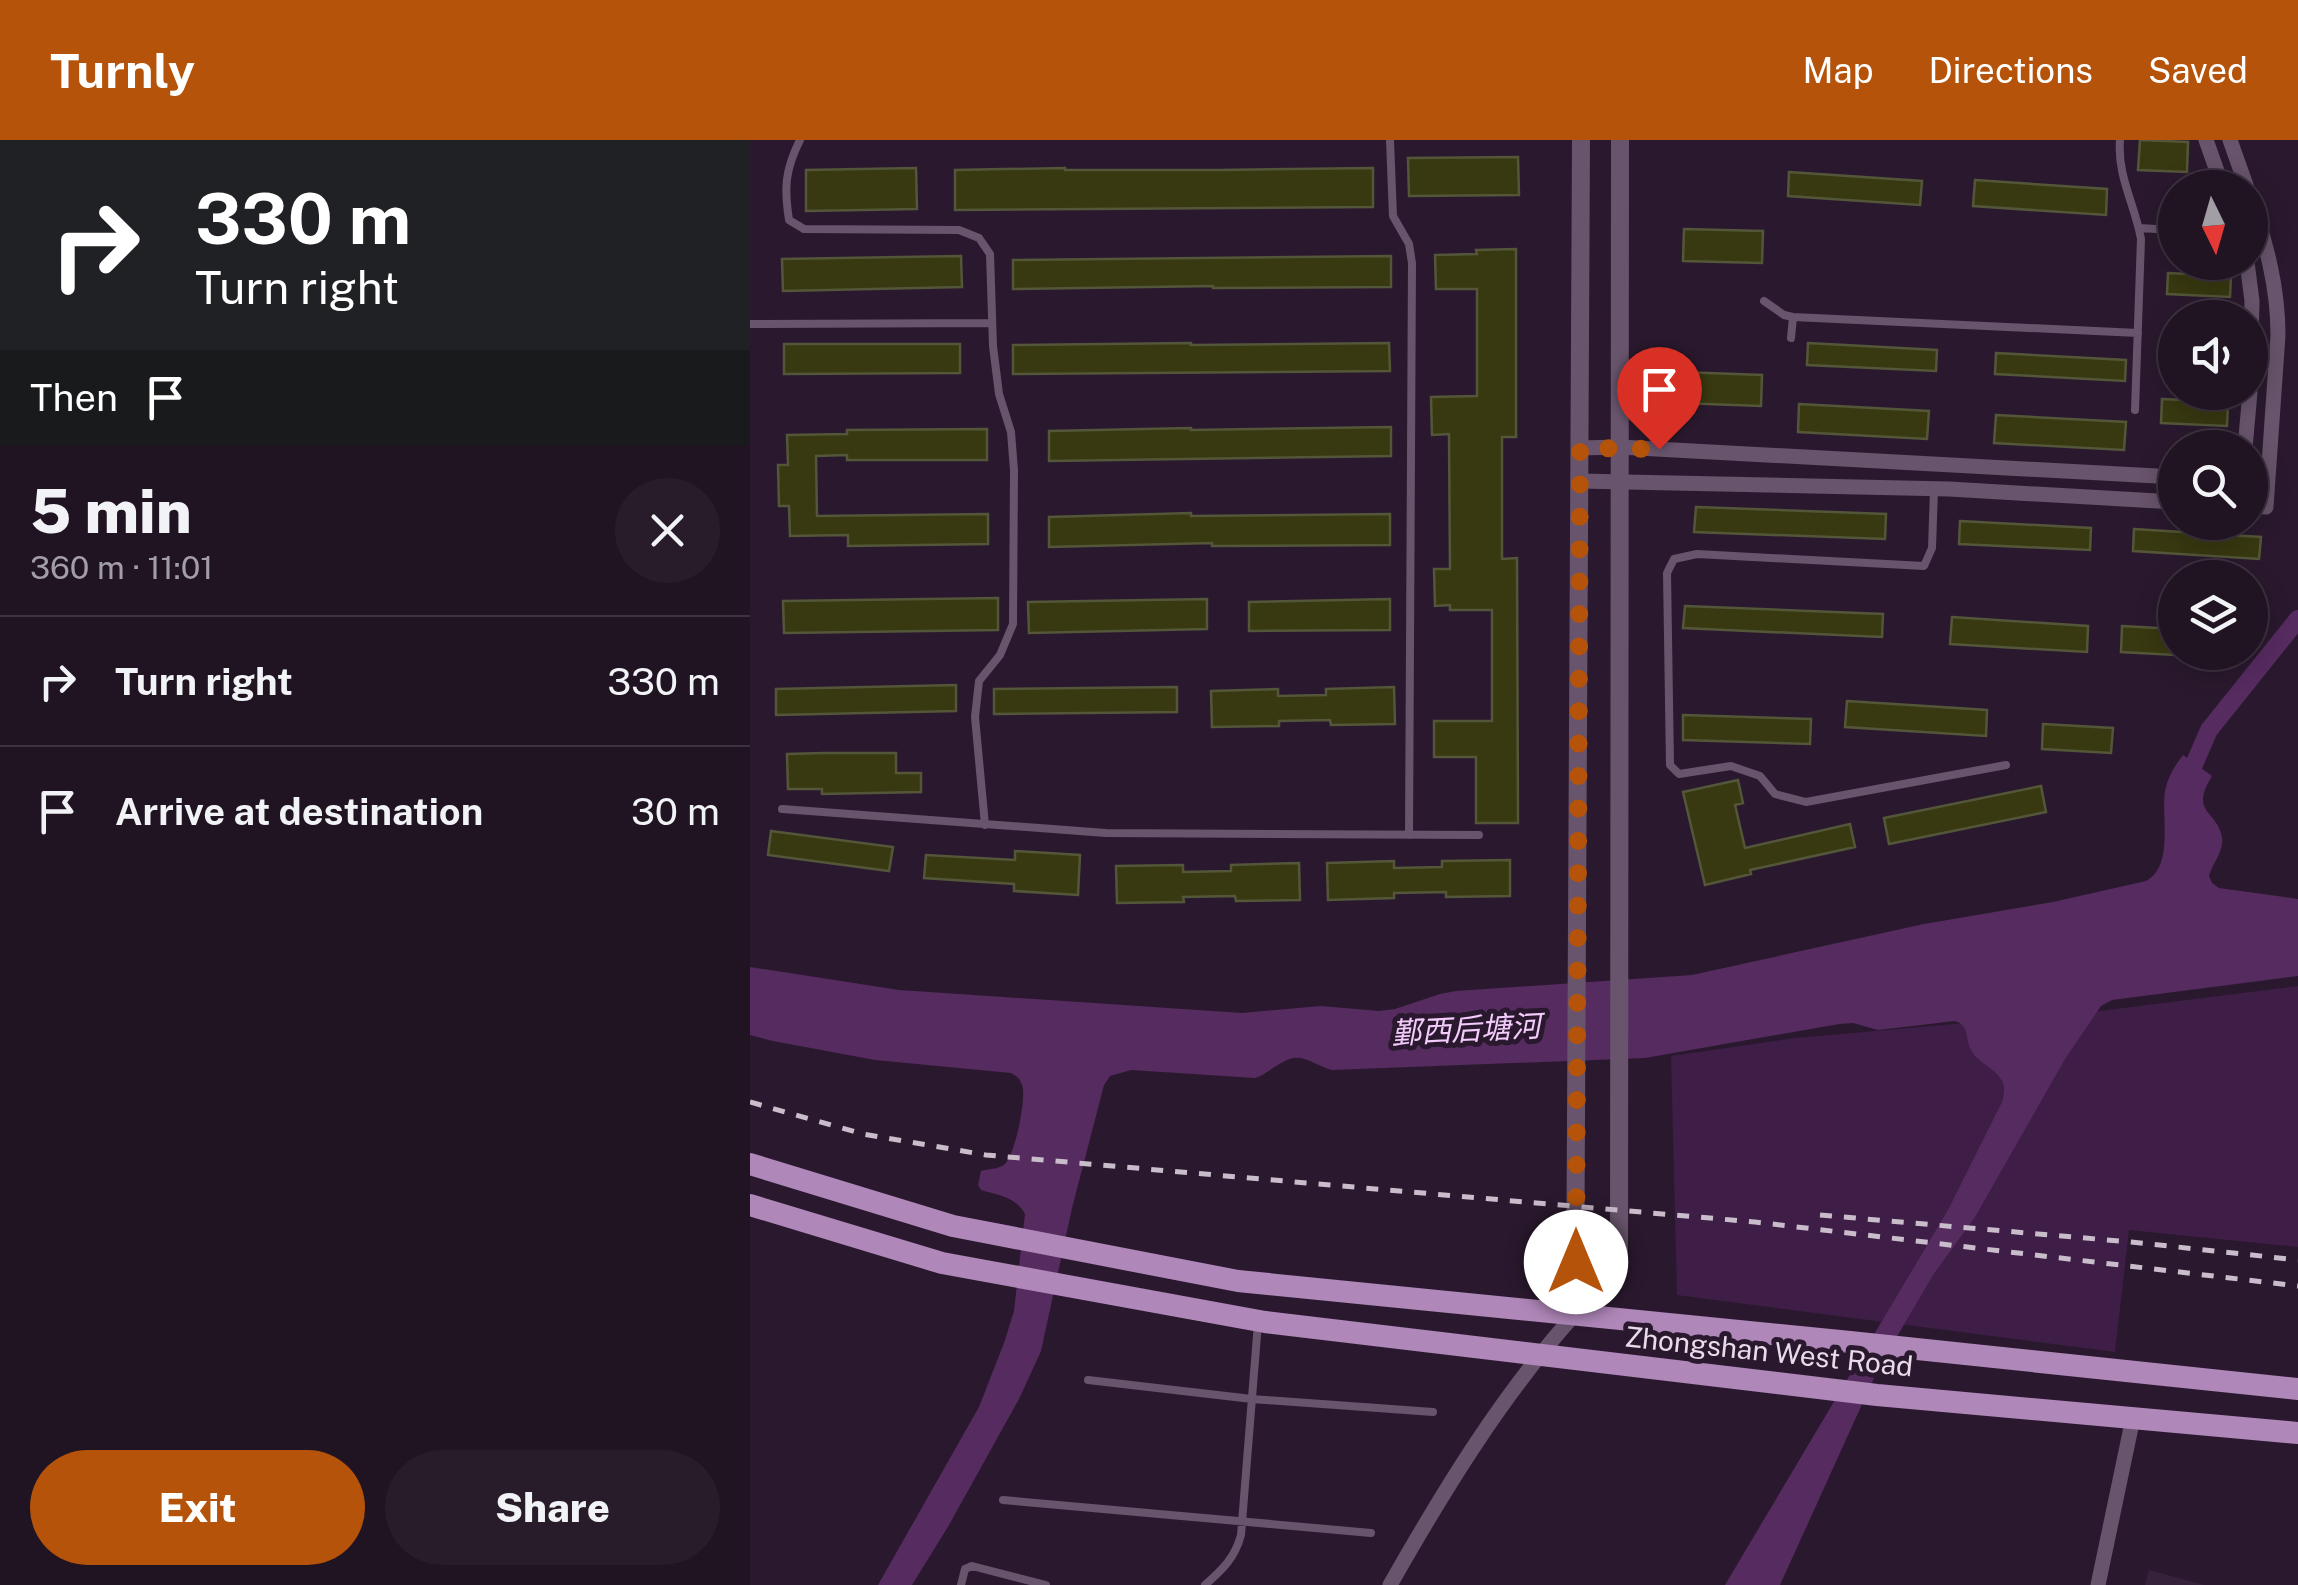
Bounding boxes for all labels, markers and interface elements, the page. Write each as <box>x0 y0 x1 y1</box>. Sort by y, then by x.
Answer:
text: Turnly <box>50 42 195 99</box>
text: Map <box>1802 50 1873 91</box>
text: Directions <box>1928 50 2093 91</box>
text: Saved <box>2148 50 2248 91</box>
north arrow <box>2158 170 2268 280</box>
map controls <box>2158 170 2268 670</box>
text: 330 m <box>195 177 411 260</box>
icon: right <box>30 180 160 310</box>
text: Turn right <box>195 261 399 314</box>
button: sound <box>2158 300 2268 410</box>
pin <box>1617 347 1702 450</box>
icon: arrive <box>1632 362 1687 417</box>
icon: arrive <box>138 370 193 425</box>
text: Then <box>30 375 118 420</box>
button: search <box>2158 430 2268 540</box>
text: 5 min <box>30 476 192 547</box>
button: close <box>615 478 720 583</box>
text: 360 m · 11:01 <box>30 549 213 586</box>
button: layers <box>2158 560 2268 670</box>
icon: right <box>30 654 85 709</box>
text: Turn right <box>115 659 293 704</box>
text: 330 m <box>607 659 720 704</box>
icon: arrive <box>30 784 85 839</box>
text: Arrive at destination <box>115 789 483 834</box>
text: 30 m <box>631 789 720 834</box>
water label: 鄞西后塘河 <box>1390 1007 1547 1051</box>
position arrow <box>1524 1210 1628 1314</box>
street label: Zhongshan West Road <box>1623 1319 1915 1383</box>
button: Exit <box>30 1450 365 1565</box>
button: Share <box>385 1450 720 1565</box>

